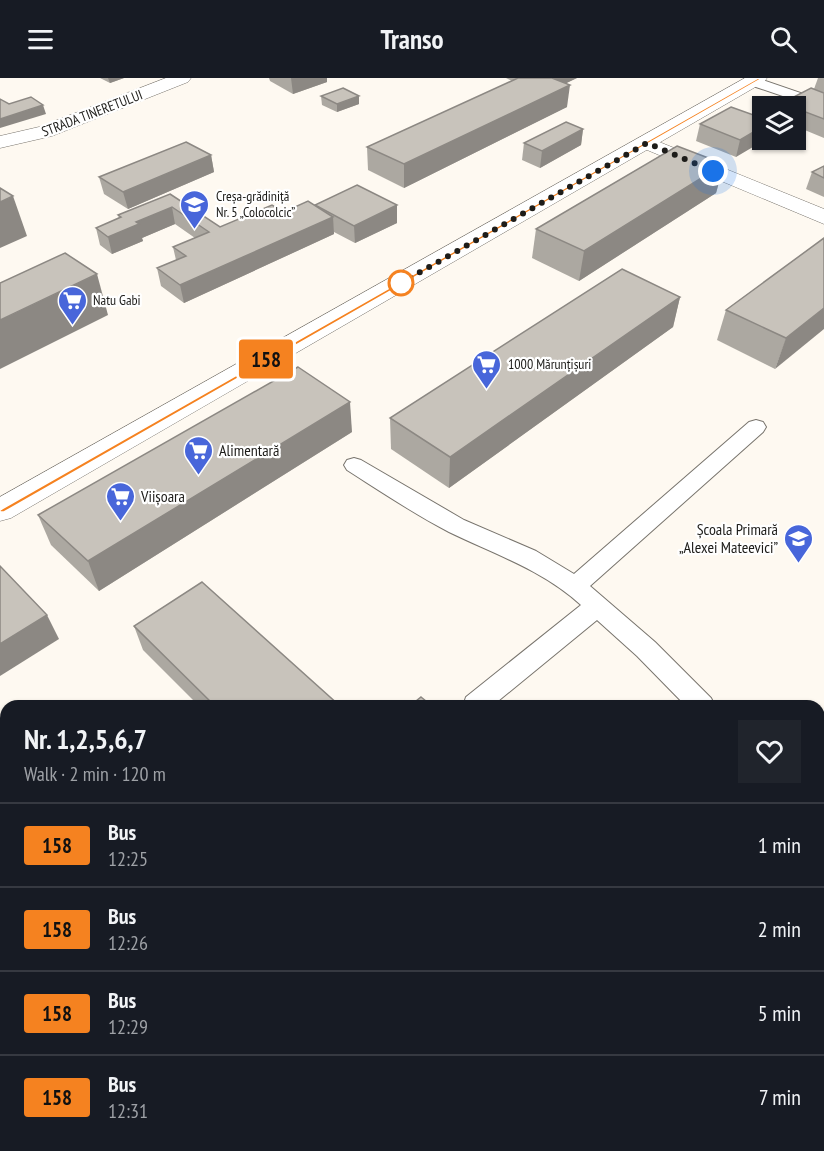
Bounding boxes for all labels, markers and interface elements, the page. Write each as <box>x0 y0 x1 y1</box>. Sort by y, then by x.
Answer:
text: Transo <box>380 22 444 56</box>
icon: menu <box>24 23 57 56</box>
icon: search <box>767 23 800 56</box>
street label: STRADA TINERETULUI <box>39 85 145 141</box>
map controls <box>752 96 806 150</box>
button: layers <box>752 96 806 150</box>
your location <box>698 156 728 186</box>
place label: Creșa-grădiniță Nr. 5 „Colocolcic” <box>216 187 295 221</box>
school or university icon: Creșa-grădiniță Nr. 5 „Colocolcic” <box>179 188 211 230</box>
unlabelled marker <box>388 270 414 296</box>
supermarket icon: Natu Gabi <box>56 284 88 326</box>
place label: Natu Gabi <box>93 291 141 309</box>
line badge: 158 <box>232 340 300 378</box>
text: 158 <box>251 346 281 373</box>
supermarket icon: 1000 Mărunțișuri <box>471 348 503 390</box>
place label: 1000 Mărunțișuri <box>508 355 591 373</box>
supermarket icon: Alimentară <box>182 434 214 476</box>
place label: Alimentară <box>219 440 279 460</box>
supermarket icon: Viișoara <box>104 480 136 522</box>
place label: Viișoara <box>140 486 185 506</box>
place label: Școala Primară „Alexei Mateevici” <box>679 519 778 557</box>
school or university icon: Școala Primară „Alexei Mateevici” <box>783 522 815 564</box>
text: Nr. 1,2,5,6,7 <box>24 720 147 757</box>
button: heart <box>738 720 801 783</box>
text: Walk · 2 min · 120 m <box>24 761 166 787</box>
text: Bus <box>108 818 136 846</box>
text: 1 min <box>758 831 801 859</box>
text: 158 <box>42 832 72 859</box>
text: 12:25 <box>108 846 148 872</box>
text: Bus <box>108 902 136 930</box>
text: 2 min <box>758 915 801 943</box>
text: 158 <box>42 916 72 943</box>
text: 12:26 <box>108 930 148 956</box>
text: Bus <box>108 986 136 1014</box>
text: 5 min <box>758 999 801 1027</box>
text: 158 <box>42 1000 72 1027</box>
text: 12:29 <box>108 1014 148 1040</box>
text: Bus <box>108 1070 136 1098</box>
text: 7 min <box>759 1083 801 1111</box>
text: 158 <box>42 1084 72 1111</box>
text: 12:31 <box>108 1098 148 1124</box>

